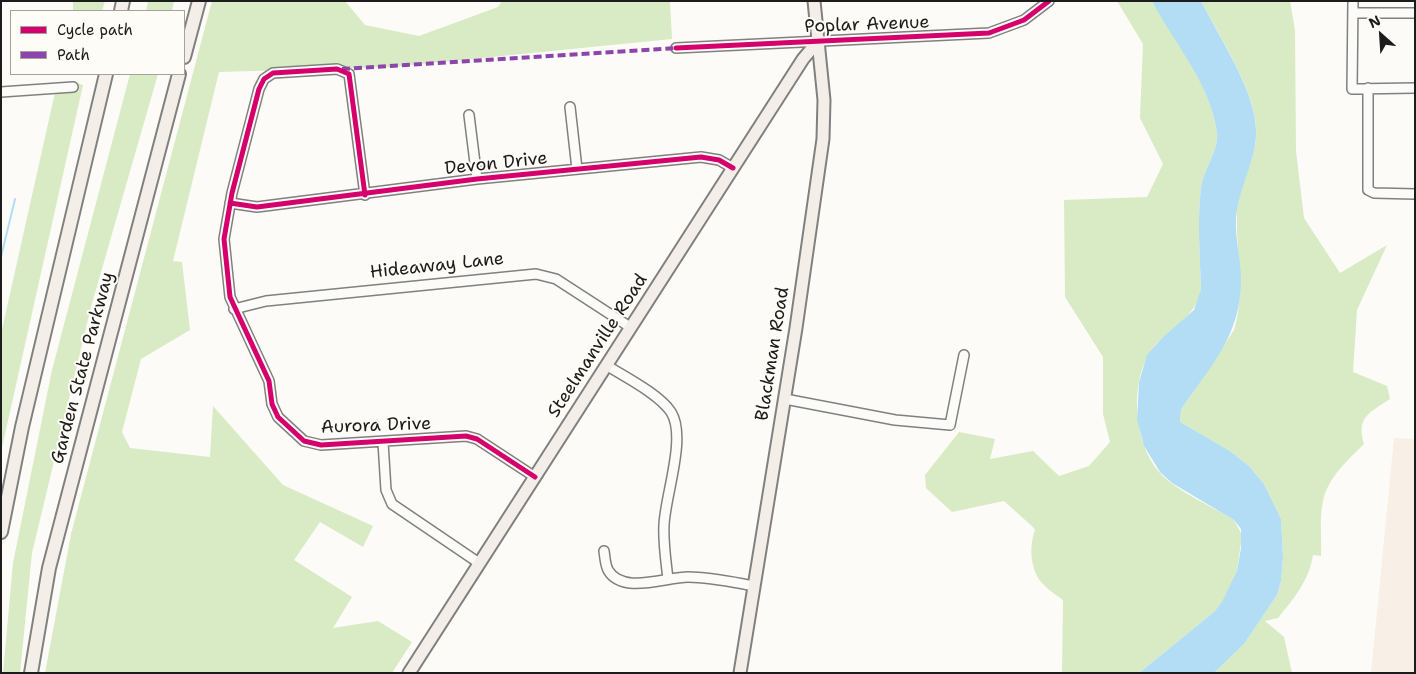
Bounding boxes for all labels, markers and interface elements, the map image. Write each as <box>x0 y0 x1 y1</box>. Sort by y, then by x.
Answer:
legend <box>10 10 185 75</box>
north arrow <box>1356 10 1406 60</box>
text: N <box>1365 11 1383 32</box>
street label: Poplar Avenue <box>804 12 930 38</box>
text: Cycle path <box>57 20 133 40</box>
text: Path <box>57 45 90 65</box>
street label: Devon Drive <box>444 148 548 180</box>
street label: Hideaway Lane <box>369 248 505 284</box>
street label: Garden State Parkway <box>47 270 119 466</box>
street label: Steelmanville Road <box>543 270 653 422</box>
street label: Blackman Road <box>752 286 794 422</box>
street label: Aurora Drive <box>320 413 432 439</box>

